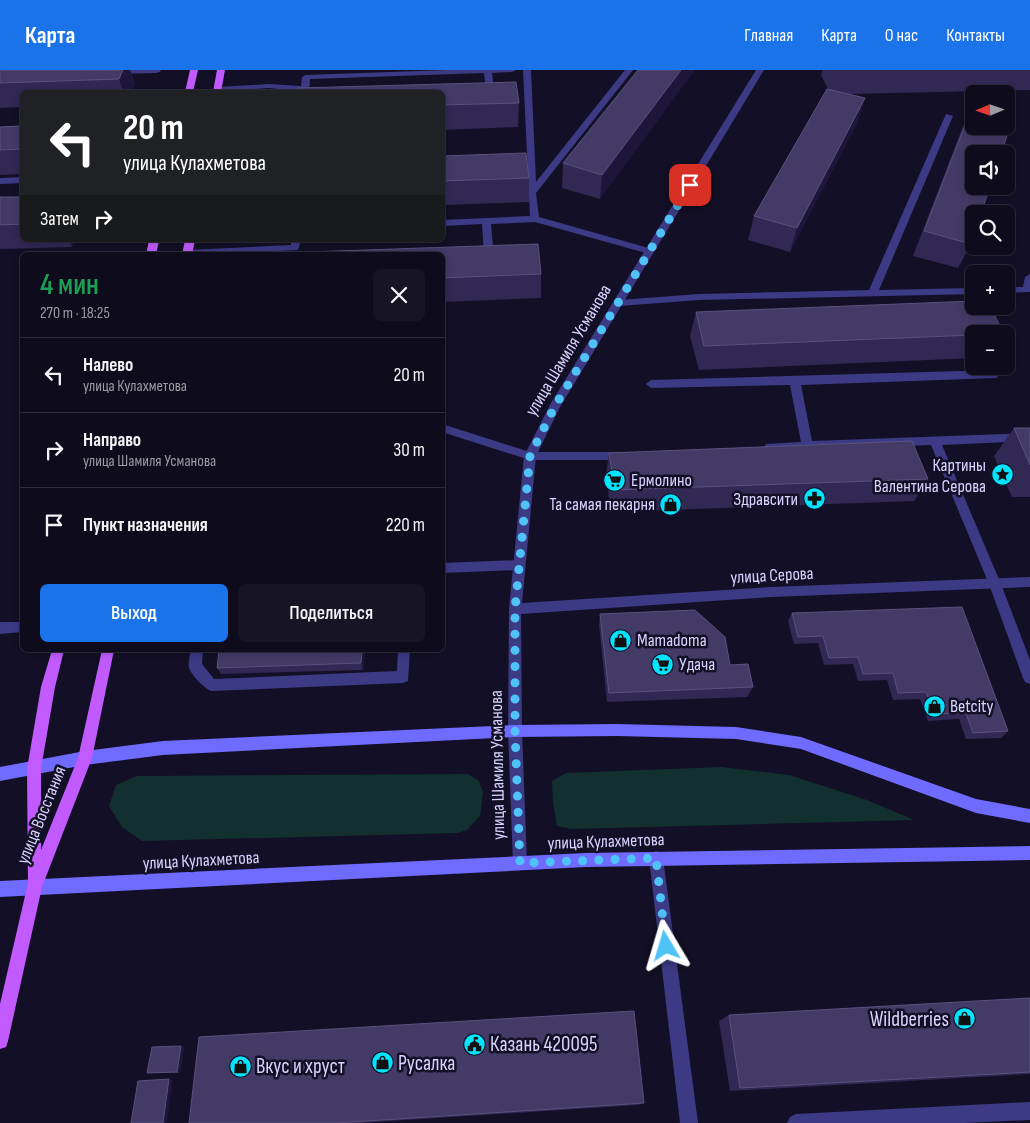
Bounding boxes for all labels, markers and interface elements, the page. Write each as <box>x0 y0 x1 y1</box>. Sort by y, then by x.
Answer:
text: Карта <box>25 21 75 50</box>
text: Главная <box>744 25 793 46</box>
text: Карта <box>821 25 857 46</box>
text: О нас <box>885 25 918 46</box>
text: Контакты <box>946 25 1005 46</box>
north arrow <box>965 85 1015 135</box>
map controls <box>965 85 1015 375</box>
text: 20 m <box>123 107 184 150</box>
icon: left <box>40 110 105 175</box>
button: sound <box>965 145 1015 195</box>
text: улица Кулахметова <box>123 150 266 177</box>
pin <box>669 164 711 206</box>
icon: arrive <box>676 171 704 199</box>
icon: right <box>89 205 117 233</box>
button: search <box>965 205 1015 255</box>
text: Затем <box>40 208 79 231</box>
button: + <box>965 265 1015 315</box>
text: 4 мин <box>40 267 99 303</box>
button: close <box>373 269 425 321</box>
street label: улица Шамиля Усманова <box>521 281 616 420</box>
text: 270 m · 18:25 <box>40 304 110 323</box>
button: − <box>965 325 1015 375</box>
text: Налево <box>83 354 133 377</box>
icon: left <box>40 361 68 389</box>
text: 20 m <box>393 364 425 387</box>
text: улица Кулахметова <box>83 377 187 396</box>
text: Направо <box>83 429 141 452</box>
icon: right <box>40 436 68 464</box>
text: 30 m <box>393 439 425 462</box>
text: улица Шамиля Усманова <box>83 452 216 471</box>
place label: Картины Валентина Серова <box>874 455 986 497</box>
place icon: Картины Валентина Серова <box>990 463 1014 487</box>
supermarket icon: Ермолино <box>603 468 627 492</box>
place label: Ермолино <box>631 470 692 491</box>
pharmacy icon: Здравсити <box>802 487 826 511</box>
place label: Здравсити <box>733 489 798 510</box>
shop icon: Та самая пекарня <box>659 492 683 516</box>
place label: Та самая пекарня <box>549 494 655 515</box>
icon: arrive <box>40 511 68 539</box>
text: Пункт назначения <box>83 514 208 537</box>
text: 220 m <box>386 514 425 537</box>
street label: улица Серова <box>730 563 814 588</box>
button: Выход <box>40 584 228 642</box>
button: Поделиться <box>238 584 425 642</box>
shop icon: Mamadoma <box>609 628 633 652</box>
place label: Mamadoma <box>637 630 707 651</box>
supermarket icon: Удача <box>651 652 675 676</box>
place label: Удача <box>679 654 715 675</box>
street label: улица Шамиля Усманова <box>486 690 509 840</box>
shop icon: Betcity <box>922 694 946 718</box>
place label: Betcity <box>950 696 994 717</box>
street label: улица Восстания <box>12 763 71 867</box>
street label: улица Кулахметова <box>547 829 665 854</box>
street label: улица Кулахметова <box>142 847 260 874</box>
position arrow <box>639 919 691 971</box>
place label: Wildberries <box>870 1007 949 1032</box>
shop icon: Wildberries <box>953 1007 977 1031</box>
public building icon: Казань 420095 <box>462 1032 486 1056</box>
place label: Казань 420095 <box>490 1032 597 1057</box>
shop icon: Русалка <box>370 1051 394 1075</box>
place label: Русалка <box>398 1051 455 1076</box>
shop icon: Вкус и хруст <box>228 1054 252 1078</box>
place label: Вкус и хруст <box>256 1054 345 1079</box>

